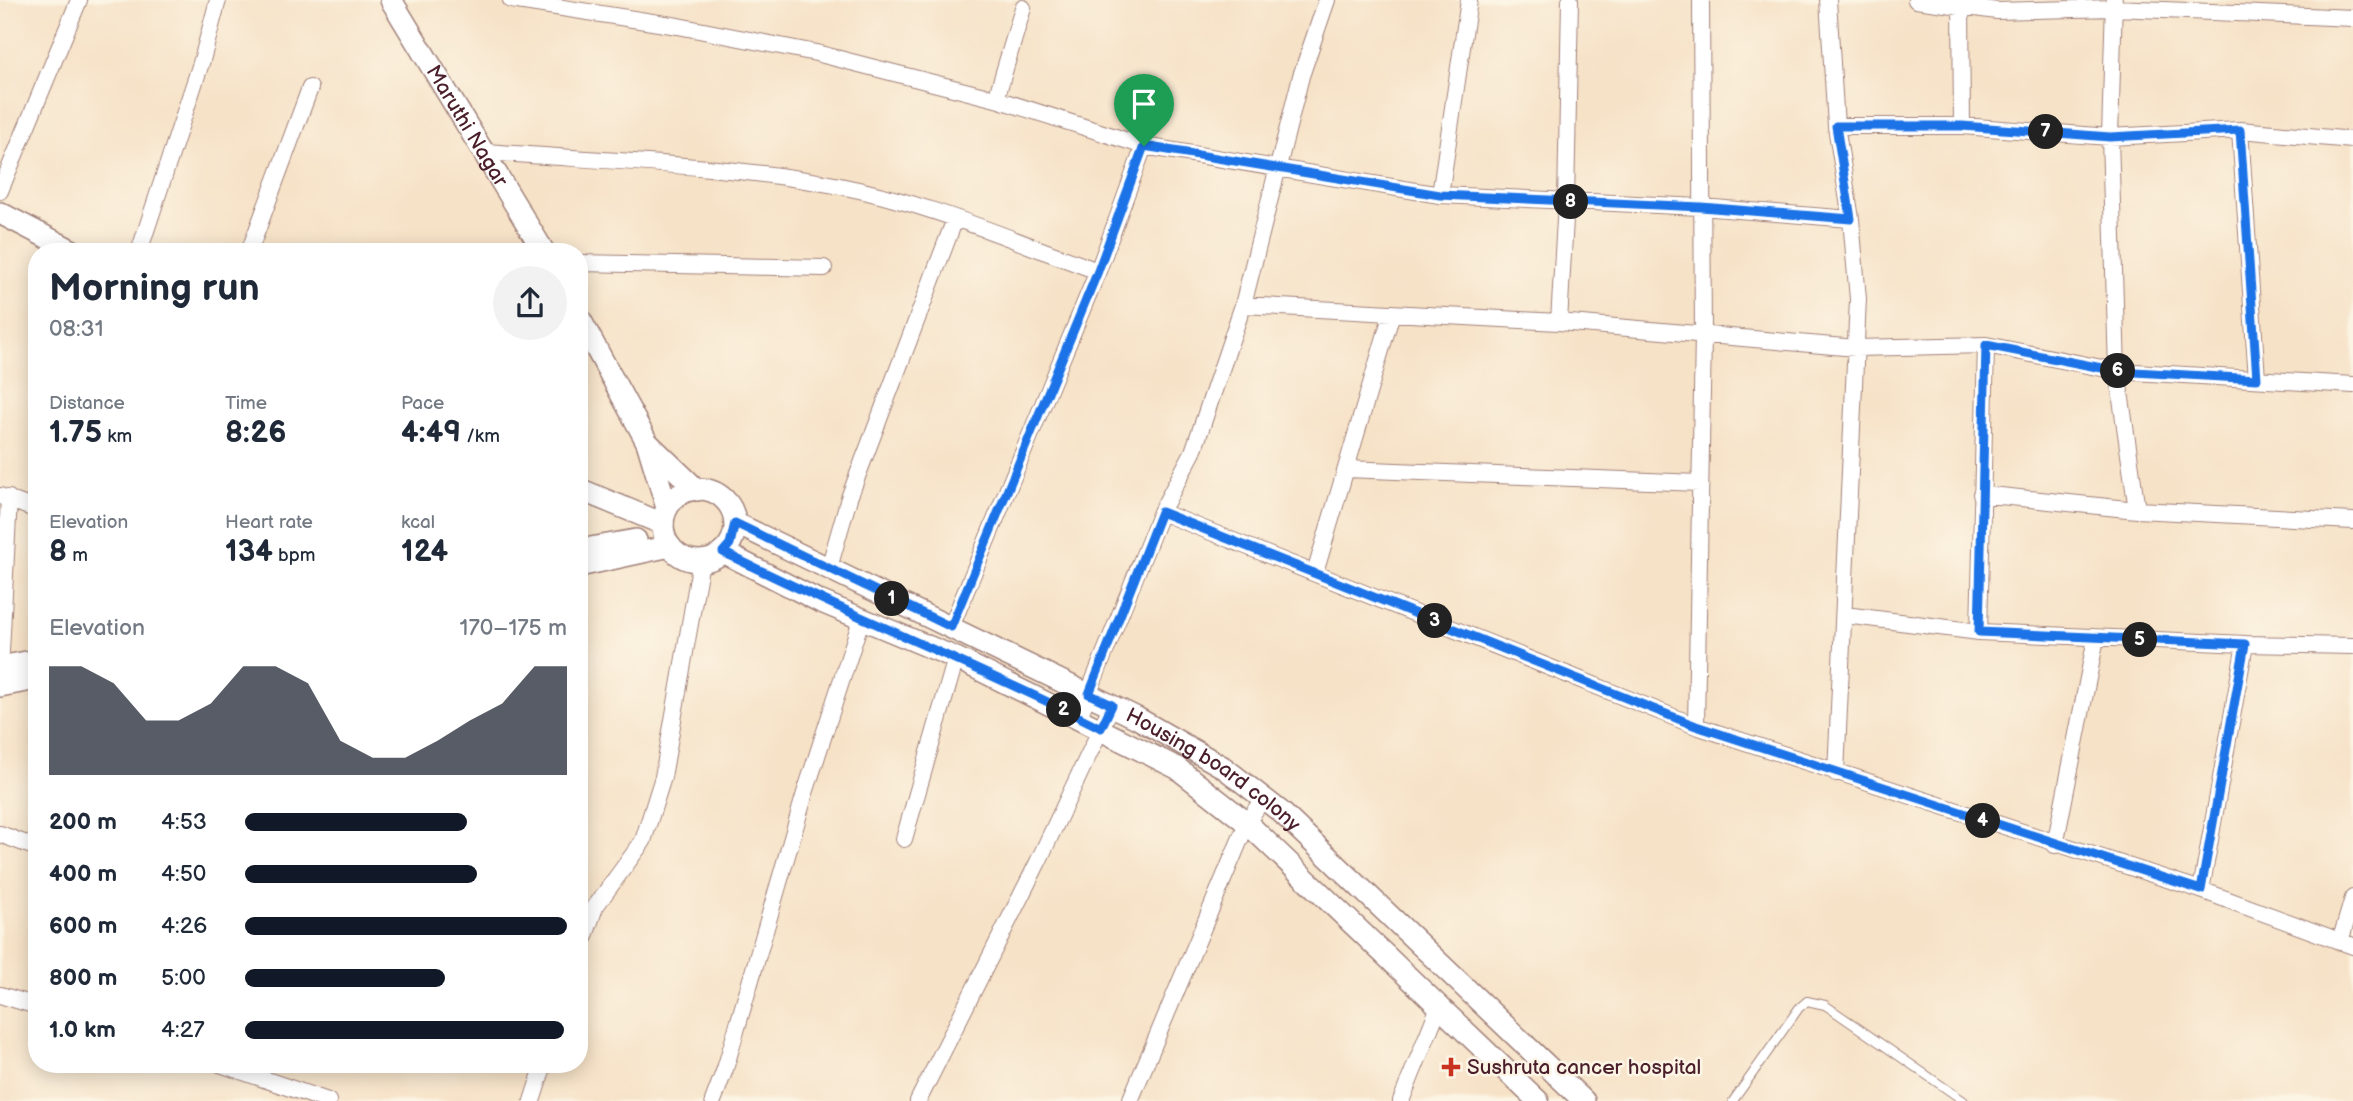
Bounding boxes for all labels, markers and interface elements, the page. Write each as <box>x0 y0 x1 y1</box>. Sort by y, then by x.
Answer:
street label: Maruthi Nagar <box>421 61 513 191</box>
pin <box>1114 74 1174 146</box>
icon: arrive <box>1125 85 1163 123</box>
pin: 7 <box>2028 114 2064 150</box>
text: 7 <box>2040 120 2051 143</box>
pin: 8 <box>1554 184 1588 220</box>
text: 8 <box>1565 190 1576 213</box>
text: Morning run <box>49 266 260 311</box>
button: share <box>493 266 567 340</box>
text: 08:31 <box>49 315 104 343</box>
pin: 6 <box>2100 354 2136 388</box>
text: 6 <box>2112 359 2123 382</box>
text: Distance <box>49 392 125 415</box>
text: Time <box>225 392 267 415</box>
text: Pace <box>401 392 444 415</box>
text: 1.75 <box>49 415 102 451</box>
text: 8:26 <box>225 415 286 451</box>
text: 4:49 <box>401 415 461 451</box>
text: km <box>102 425 132 448</box>
text: /km <box>461 425 500 448</box>
text: Elevation <box>49 511 128 534</box>
text: Heart rate <box>225 511 313 534</box>
text: kcal <box>401 511 435 534</box>
text: 8 <box>49 534 67 570</box>
text: 134 <box>225 534 273 570</box>
text: 124 <box>401 534 448 570</box>
text: m <box>67 544 88 567</box>
text: bpm <box>273 544 315 567</box>
pin: 1 <box>874 582 910 616</box>
text: 1 <box>888 587 896 610</box>
pin: 3 <box>1418 604 1452 638</box>
text: 3 <box>1429 609 1440 632</box>
text: Elevation <box>49 614 145 642</box>
text: 170–175 m <box>460 614 567 642</box>
pin: 5 <box>2122 622 2158 658</box>
text: 5 <box>2134 628 2145 651</box>
pin: 2 <box>1046 692 1082 728</box>
text: 2 <box>1058 698 1069 721</box>
street label: Housing board colony <box>1122 703 1306 837</box>
pin: 4 <box>1966 804 2000 838</box>
text: 200 m <box>49 808 117 836</box>
text: 4:53 <box>161 808 207 836</box>
text: 4 <box>1977 809 1988 832</box>
text: 400 m <box>49 860 117 888</box>
text: 4:50 <box>161 860 206 888</box>
text: 600 m <box>49 912 117 940</box>
text: 4:26 <box>161 912 207 940</box>
text: 800 m <box>49 964 117 992</box>
text: 5:00 <box>161 964 206 992</box>
text: 1.0 km <box>49 1016 116 1044</box>
text: 4:27 <box>161 1016 205 1044</box>
place label: Sushruta cancer hospital <box>1467 1055 1701 1080</box>
marker: Sushruta cancer hospital <box>1441 1057 1461 1077</box>

